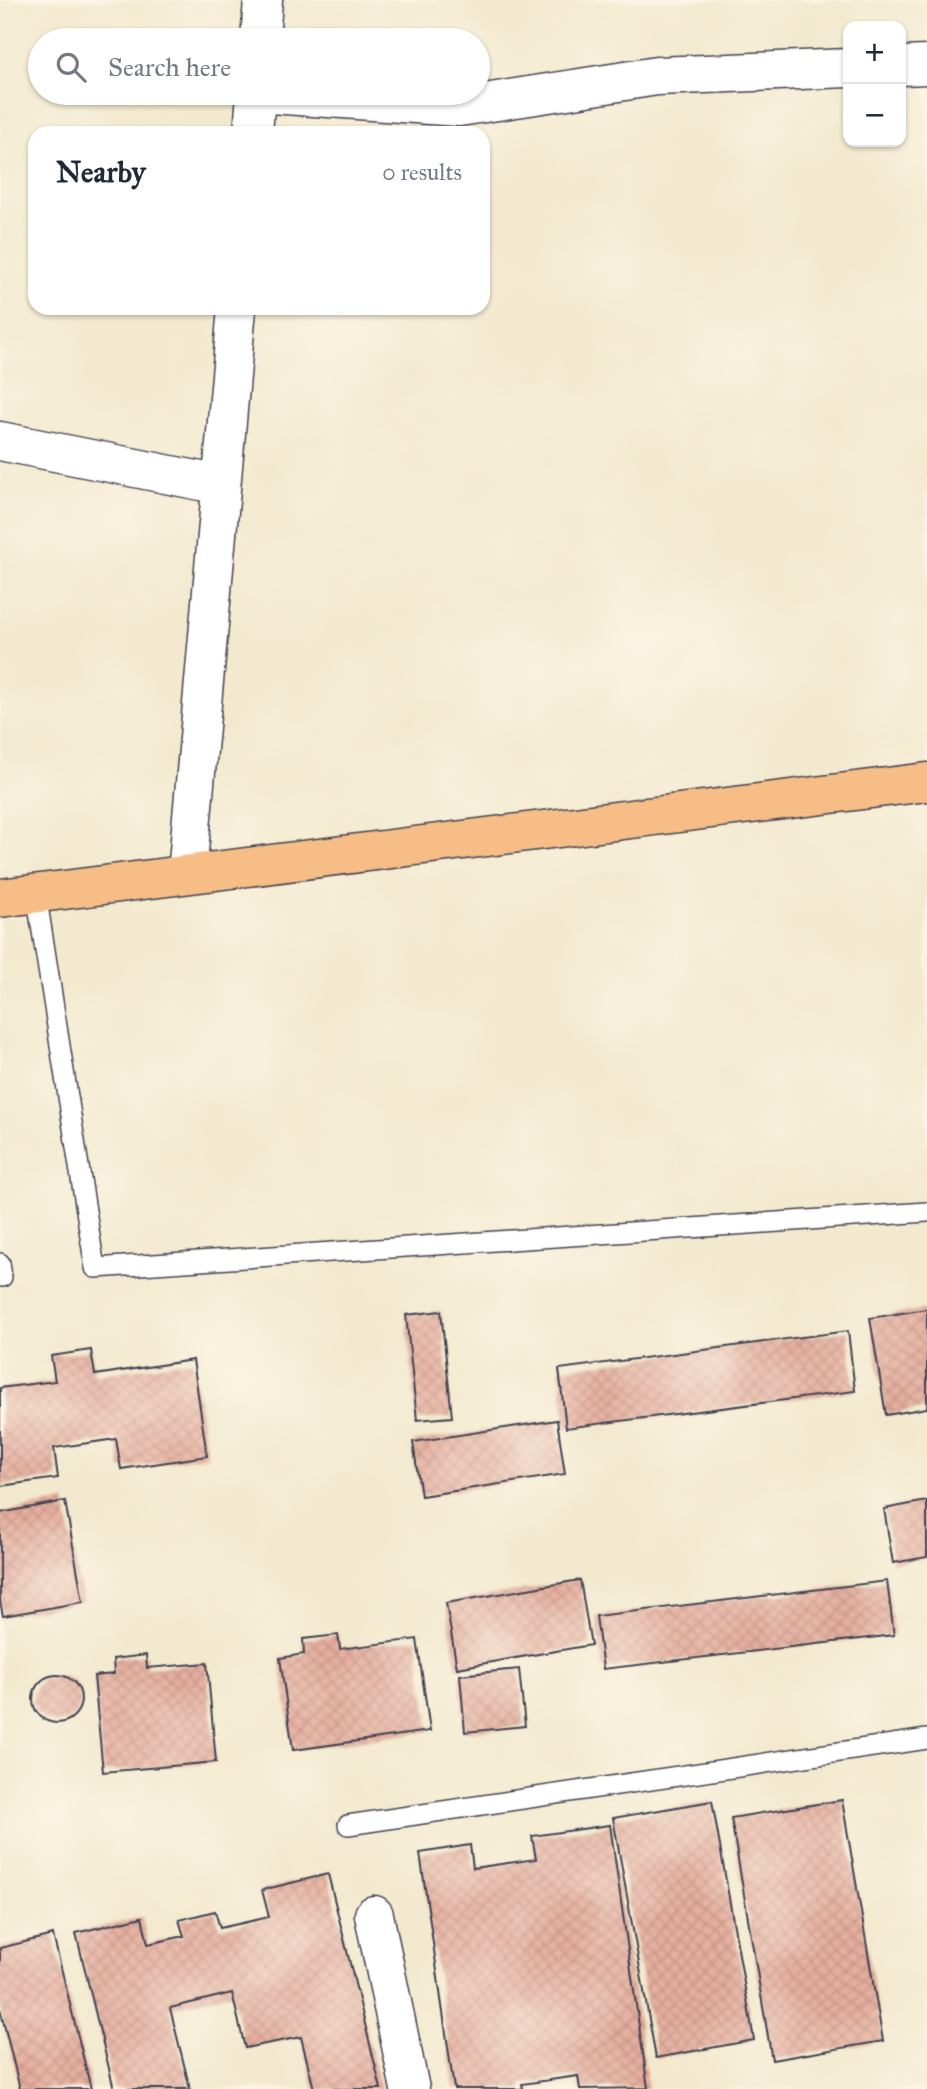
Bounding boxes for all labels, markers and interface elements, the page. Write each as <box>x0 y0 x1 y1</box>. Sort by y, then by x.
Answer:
map controls <box>843 21 906 147</box>
button: + <box>843 21 906 84</box>
search box <box>28 28 490 105</box>
icon: search <box>52 48 90 86</box>
text: Search here <box>108 51 231 83</box>
button: − <box>843 84 906 147</box>
text: Nearby <box>56 154 146 190</box>
text: 0 results <box>382 158 462 186</box>

